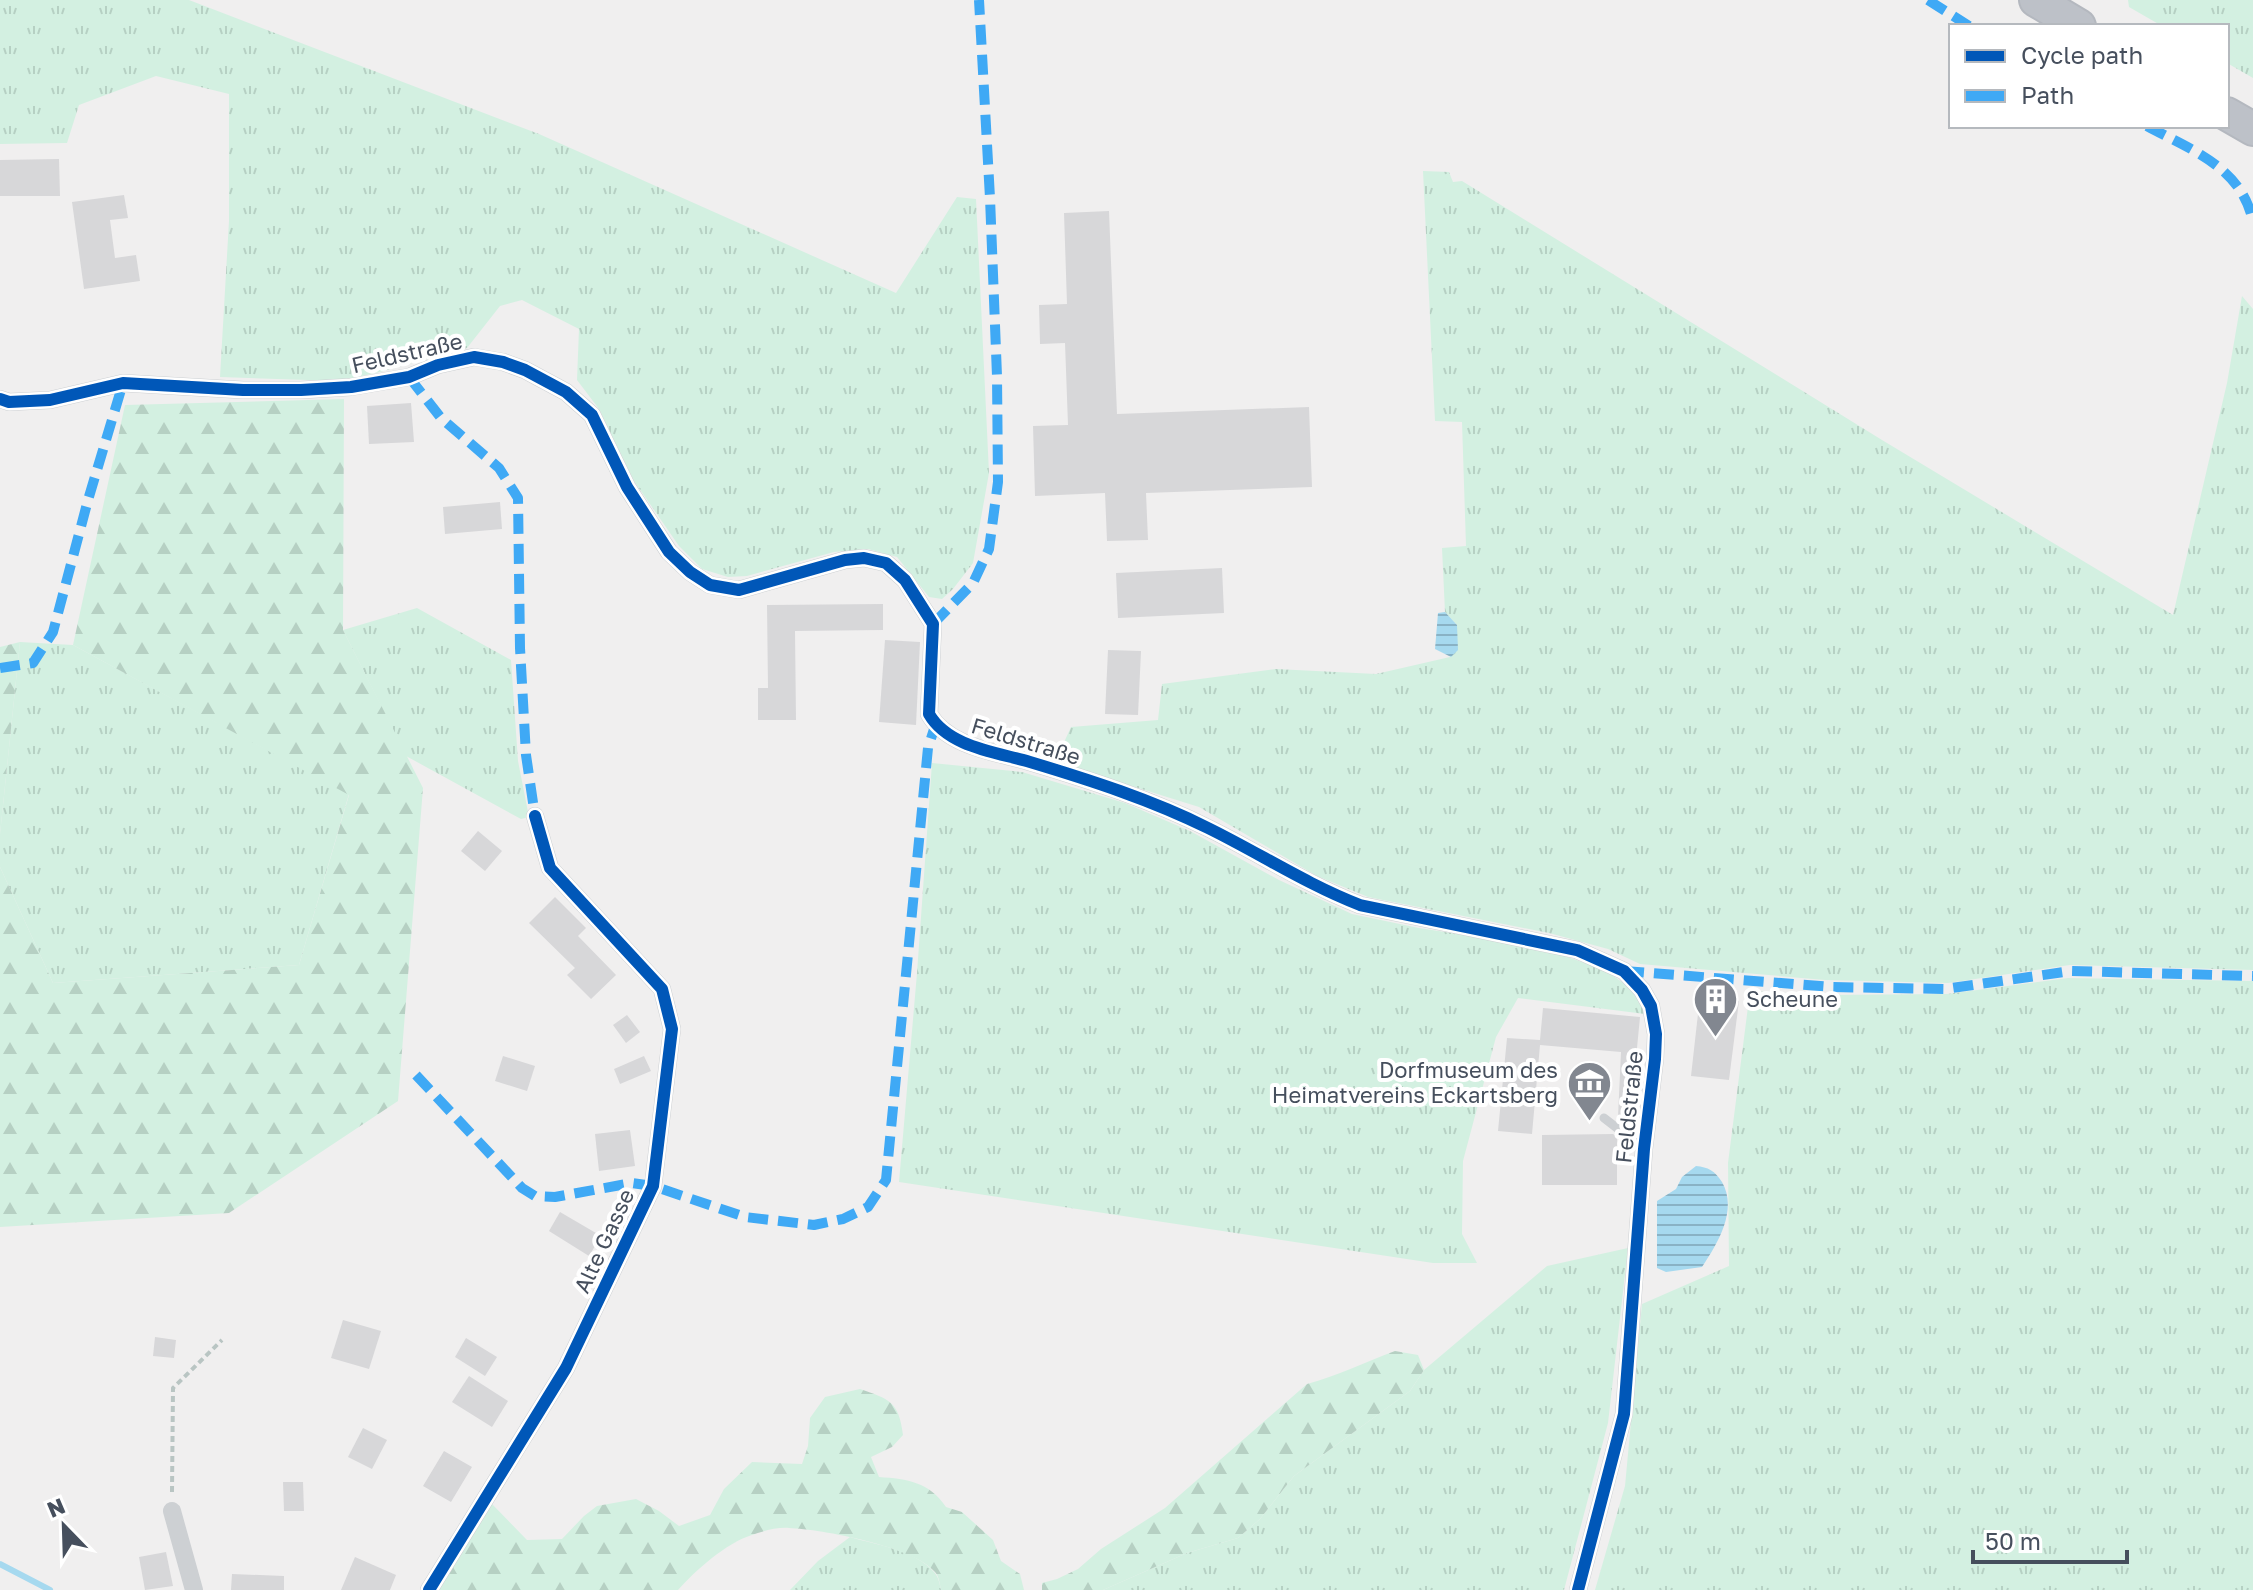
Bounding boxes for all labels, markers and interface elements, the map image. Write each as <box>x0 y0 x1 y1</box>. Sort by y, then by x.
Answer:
legend <box>1949 24 2229 128</box>
text: Cycle path <box>2021 40 2143 69</box>
text: Path <box>2021 80 2074 109</box>
street label: Feldstraße <box>349 327 465 378</box>
street label: Feldstraße <box>968 711 1084 770</box>
building icon: Scheune <box>1691 975 1739 1038</box>
place label: Scheune <box>1746 985 1838 1012</box>
street label: Feldstraße <box>1609 1049 1648 1164</box>
place label: Dorfmuseum des Heimatvereins Eckartsberg <box>1272 1056 1558 1108</box>
museum icon: Dorfmuseum des Heimatvereins Eckartsberg <box>1565 1059 1613 1122</box>
street label: Alte Gasse <box>568 1184 639 1297</box>
north arrow <box>24 1486 104 1566</box>
text: N <box>43 1491 69 1523</box>
scale bar <box>1973 1514 2127 1564</box>
text: 50 m <box>1985 1526 2041 1555</box>

